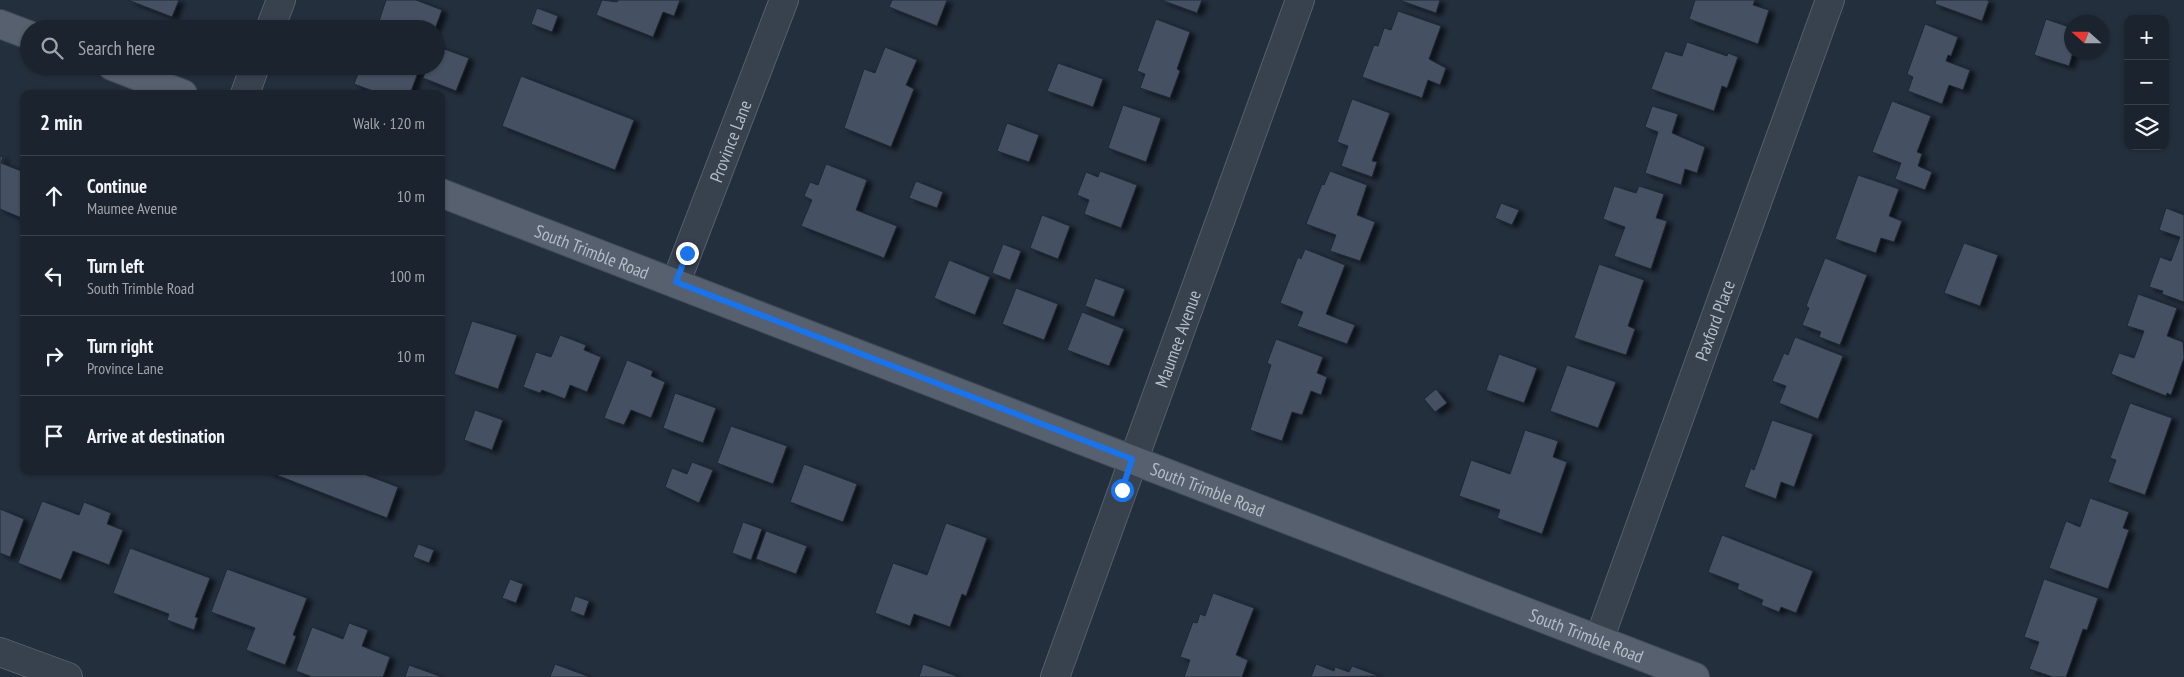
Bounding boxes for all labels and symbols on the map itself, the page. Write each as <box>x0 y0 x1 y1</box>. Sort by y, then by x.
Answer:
north arrow <box>2064 15 2109 60</box>
street label: Province Lane <box>704 97 756 185</box>
street label: South Trimble Road <box>532 219 653 284</box>
route end <box>676 242 699 265</box>
street label: Paxford Place <box>1689 277 1740 364</box>
street label: Maumee Avenue <box>1149 287 1206 390</box>
street label: South Trimble Road <box>1147 457 1268 521</box>
route start <box>1111 479 1134 502</box>
street label: South Trimble Road <box>1526 603 1647 668</box>

